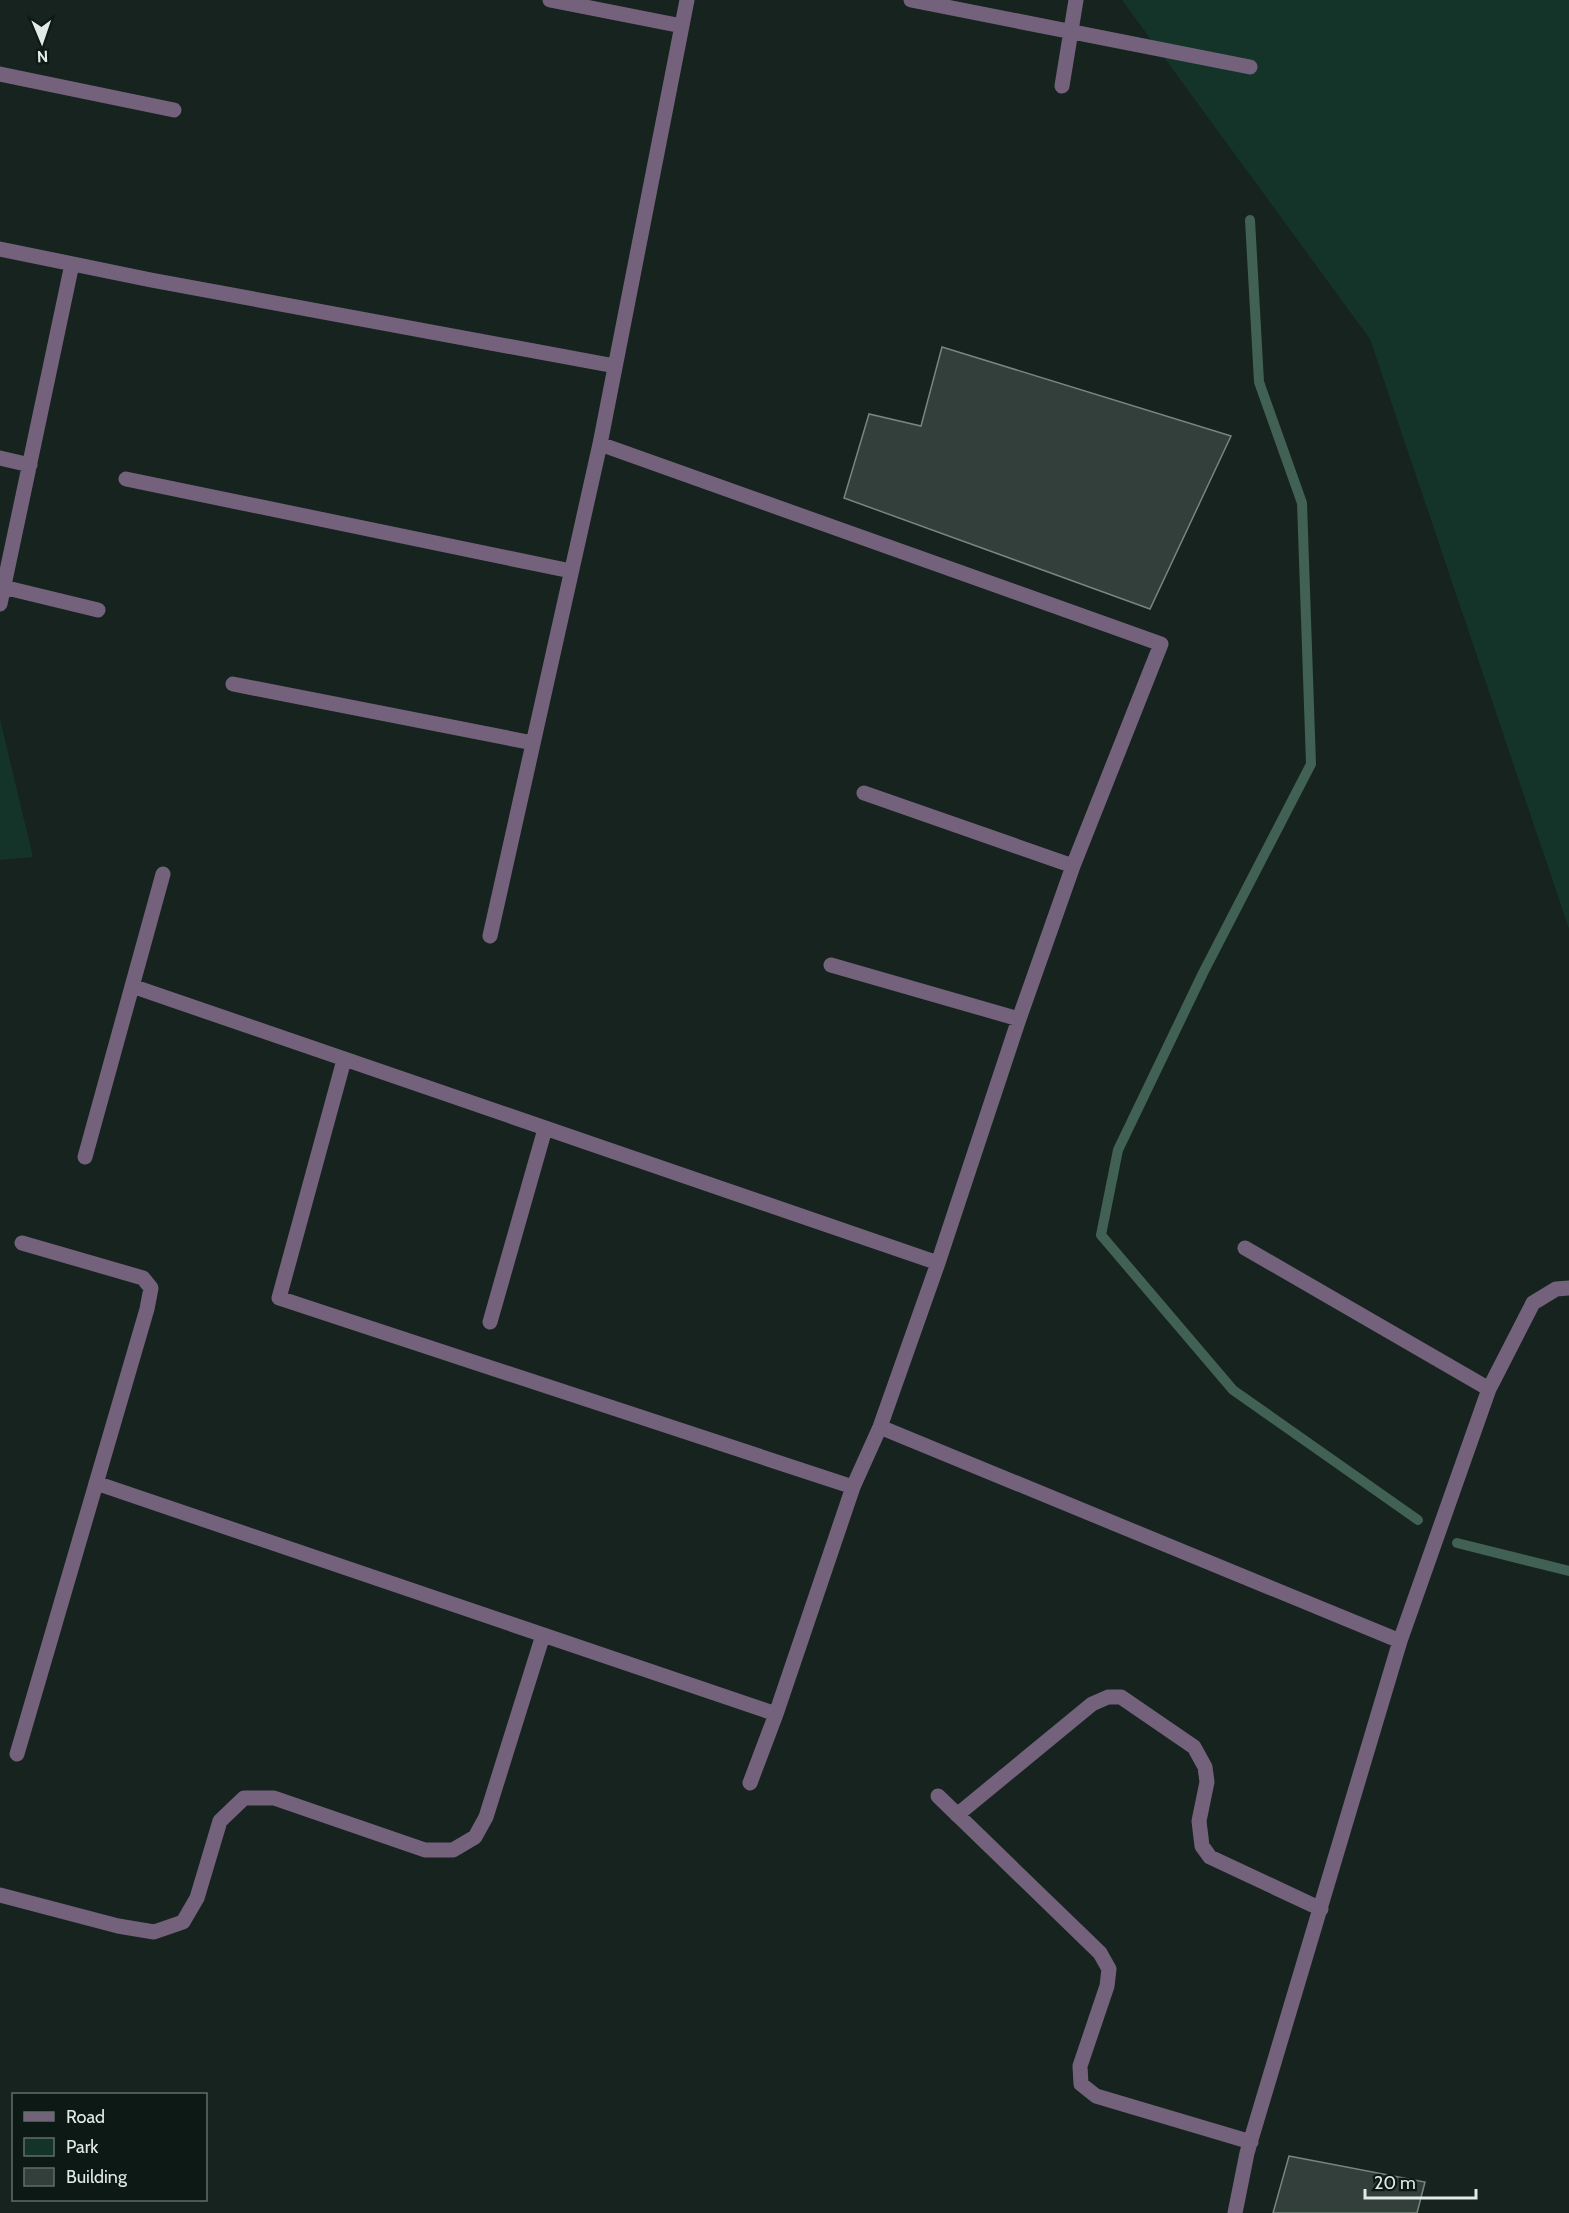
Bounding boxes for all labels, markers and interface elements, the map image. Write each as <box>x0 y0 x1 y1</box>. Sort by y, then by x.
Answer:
north arrow <box>12 12 72 72</box>
text: N <box>37 47 48 66</box>
legend <box>12 2093 207 2201</box>
text: Road <box>66 2106 105 2128</box>
text: Park <box>66 2136 99 2158</box>
scale bar <box>1365 2162 1476 2200</box>
text: Building <box>66 2166 128 2188</box>
text: 20 m <box>1374 2172 1416 2194</box>

